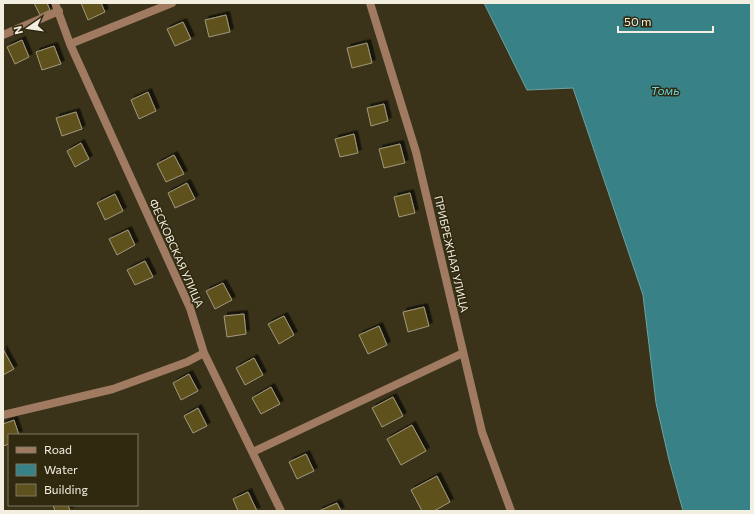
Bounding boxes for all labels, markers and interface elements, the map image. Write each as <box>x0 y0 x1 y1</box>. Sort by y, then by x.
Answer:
north arrow <box>8 8 48 48</box>
scale bar <box>618 8 713 34</box>
text: 50 m <box>624 14 652 28</box>
text: N <box>11 25 25 36</box>
water label: Томь <box>651 83 679 97</box>
street label: ПРИБРЕЖНАЯ УЛИЦА <box>432 194 472 314</box>
street label: ФЕСКОВСКАЯ УЛИЦА <box>147 197 207 310</box>
legend <box>8 434 138 506</box>
text: Road <box>44 442 72 456</box>
text: Water <box>44 462 78 476</box>
text: Building <box>44 482 88 496</box>

